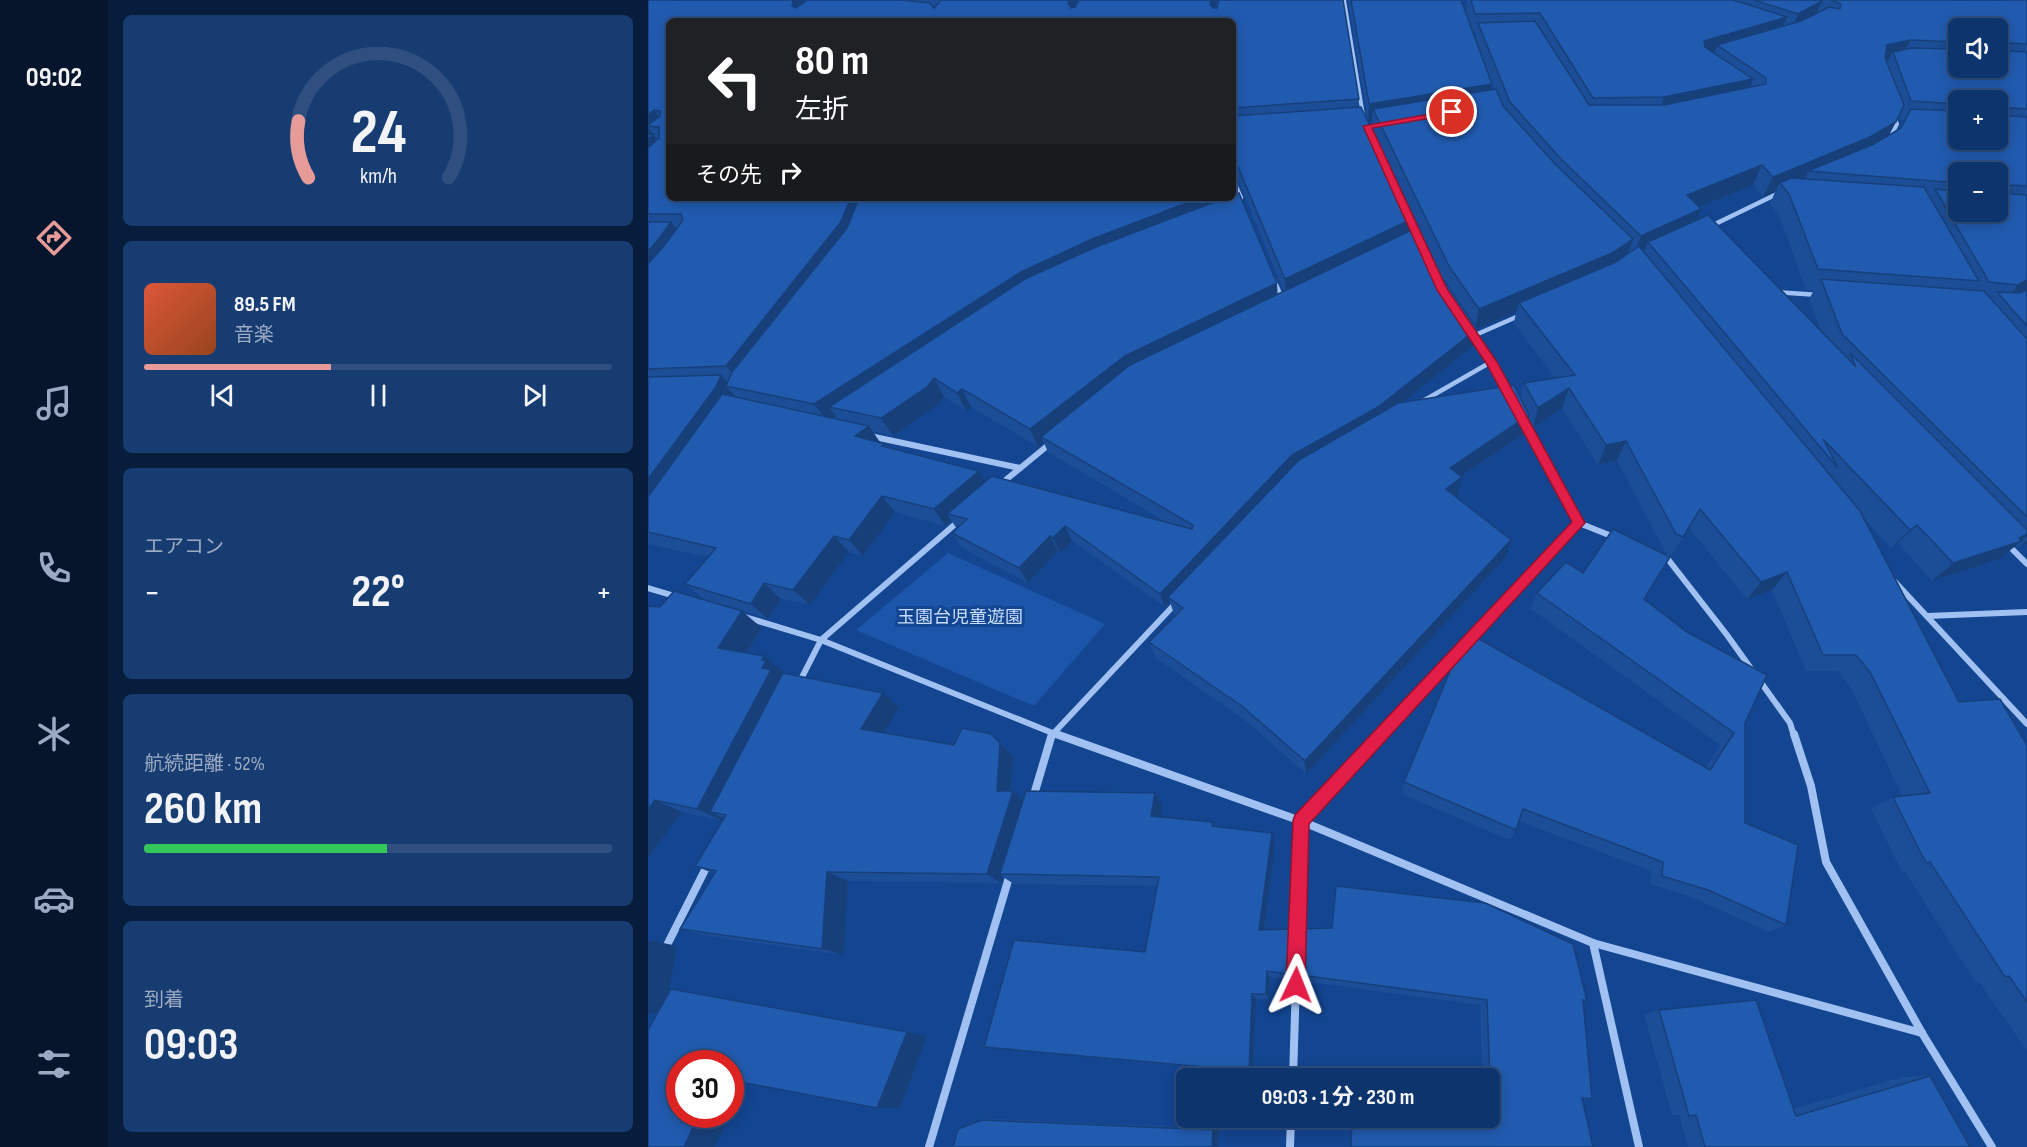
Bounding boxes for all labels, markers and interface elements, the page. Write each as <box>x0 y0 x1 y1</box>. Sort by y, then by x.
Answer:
map controls <box>1948 18 2008 222</box>
button: sound <box>1948 18 2008 78</box>
text: 80 m <box>795 36 869 87</box>
icon: left <box>696 42 774 120</box>
text: 09:02 <box>26 62 82 94</box>
pin <box>1426 86 1477 137</box>
button: + <box>1948 90 2008 150</box>
text: 左折 <box>795 94 849 126</box>
icon: arrive <box>1435 95 1468 128</box>
text: 24 <box>350 96 406 171</box>
icon: right <box>774 156 807 189</box>
text: その先 <box>696 162 762 189</box>
button: − <box>1948 162 2008 222</box>
text: km/h <box>359 164 397 189</box>
icon: directions <box>33 217 75 259</box>
text: 89.5 FM <box>234 291 296 318</box>
text: 音楽 <box>234 323 274 347</box>
icon: previous <box>206 379 239 412</box>
icon: pause <box>362 379 395 412</box>
icon: next <box>518 379 551 412</box>
icon: music <box>33 382 75 424</box>
text: エアコン <box>144 535 224 559</box>
icon: phone <box>33 547 75 589</box>
text: 22° <box>351 565 405 620</box>
text: − <box>144 573 160 613</box>
text: + <box>596 573 612 613</box>
park label: 玉園台児童遊園 <box>897 607 1023 628</box>
icon: climate <box>33 713 75 755</box>
text: 航続距離 · 52% <box>144 752 265 776</box>
text: 260 km <box>144 782 262 837</box>
icon: car <box>33 878 75 920</box>
position arrow <box>1264 953 1328 1017</box>
text: 到着 <box>144 988 184 1012</box>
text: 09:03 <box>144 1018 238 1073</box>
icon: filters <box>33 1043 75 1085</box>
speed limit sign: 30 <box>666 1050 744 1128</box>
text: 09:03 · 1 分 · 230 m <box>1262 1084 1414 1111</box>

